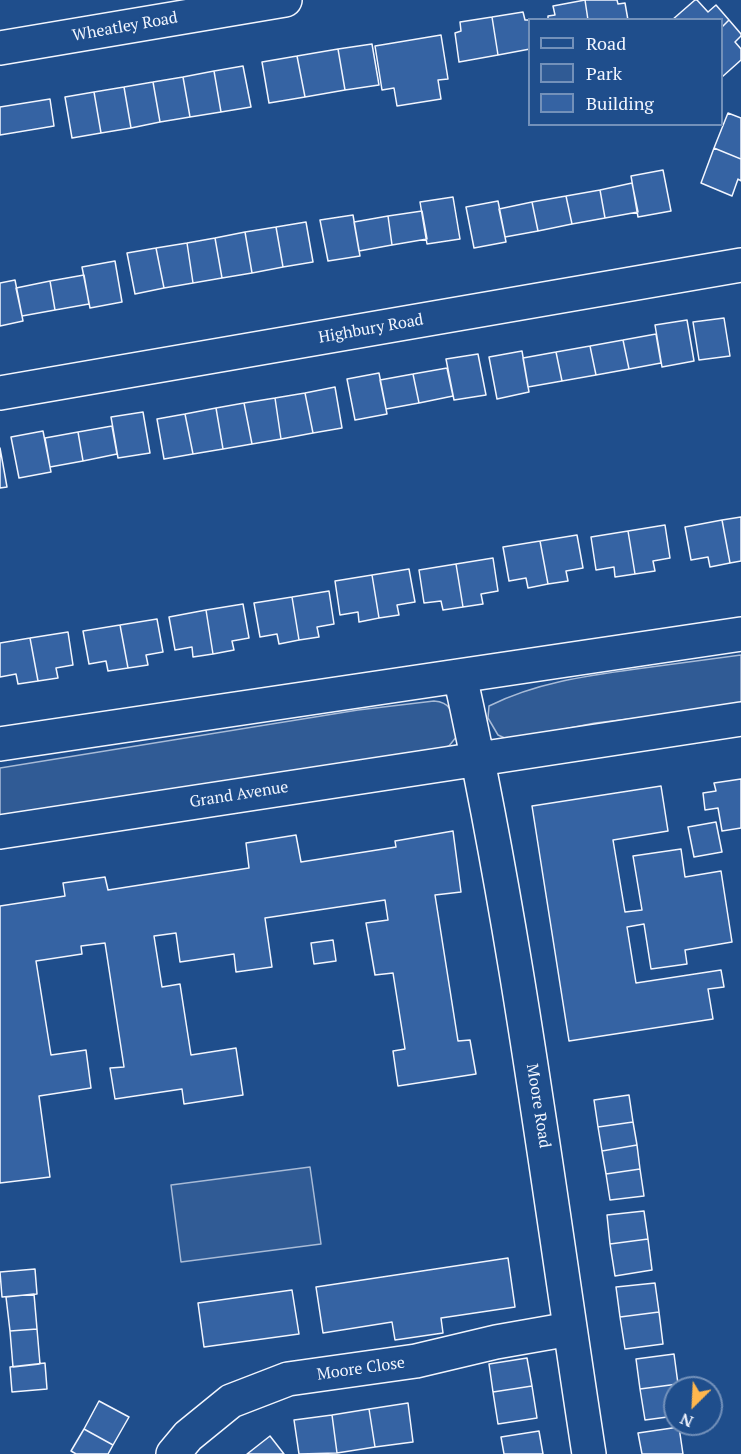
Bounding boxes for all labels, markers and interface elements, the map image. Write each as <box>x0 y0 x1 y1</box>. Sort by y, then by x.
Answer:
street label: Wheatley Road <box>71 8 179 46</box>
legend <box>528 18 723 126</box>
text: Road <box>586 31 626 55</box>
text: Park <box>586 61 622 85</box>
text: Building <box>586 91 654 115</box>
street label: Highbury Road <box>317 310 425 348</box>
street label: Grand Avenue <box>188 778 290 812</box>
street label: Moore Road <box>522 1062 554 1150</box>
street label: Moore Close <box>316 1353 406 1385</box>
north arrow <box>663 1376 723 1436</box>
text: N <box>676 1408 697 1433</box>

